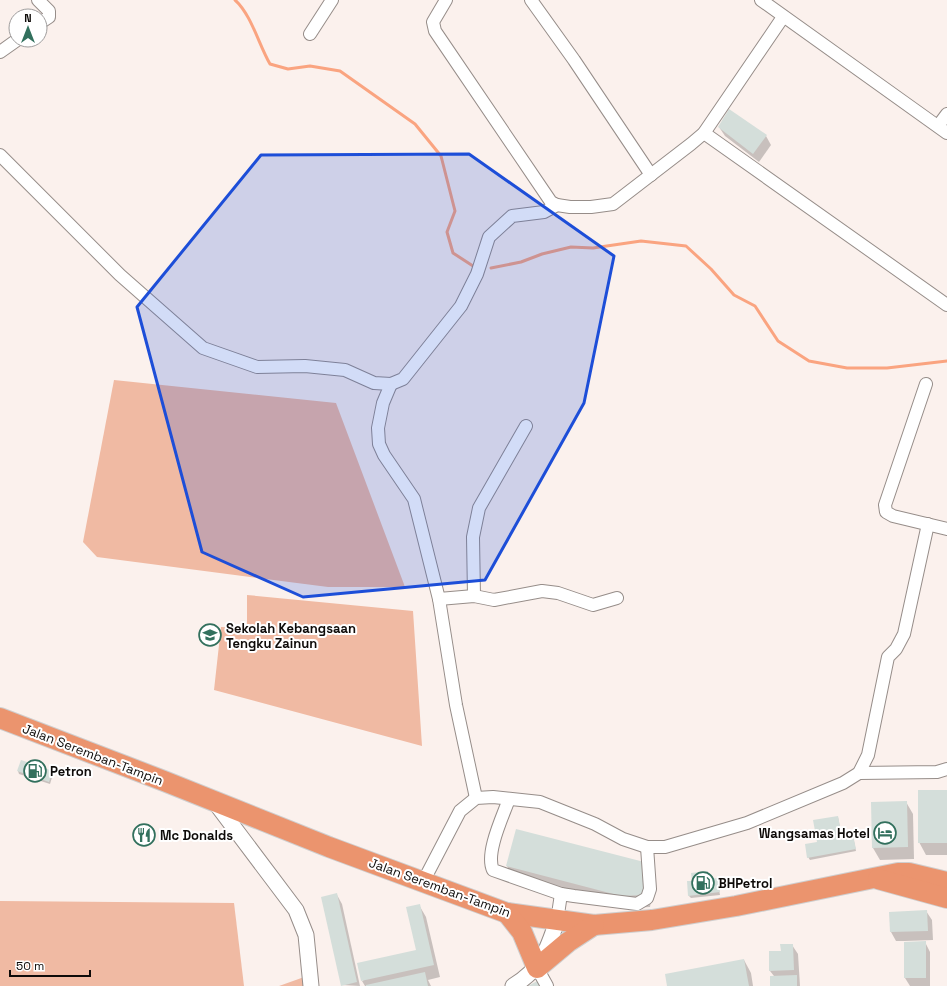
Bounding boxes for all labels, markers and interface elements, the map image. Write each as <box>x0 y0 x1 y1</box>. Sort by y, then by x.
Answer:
north arrow <box>8 8 48 48</box>
text: N <box>24 11 32 25</box>
place label: Sekolah Kebangsaan Tengku Zainun <box>226 620 356 652</box>
school or university icon: Sekolah Kebangsaan Tengku Zainun <box>197 622 223 648</box>
street label: Jalan Seremban-Tampin <box>20 720 166 789</box>
fuel station icon: Petron <box>22 758 48 784</box>
place label: Petron <box>50 763 92 780</box>
hotel icon: Wangsamas Hotel <box>872 820 898 846</box>
restaurant icon: Mc Donalds <box>131 822 157 848</box>
place label: Wangsamas Hotel <box>759 825 870 842</box>
place label: Mc Donalds <box>160 827 233 844</box>
street label: Jalan Seremban-Tampin <box>367 854 513 921</box>
fuel station icon: BHPetrol <box>690 870 716 896</box>
place label: BHPetrol <box>718 875 772 892</box>
scale bar <box>10 952 90 978</box>
text: 50 m <box>16 958 44 974</box>

